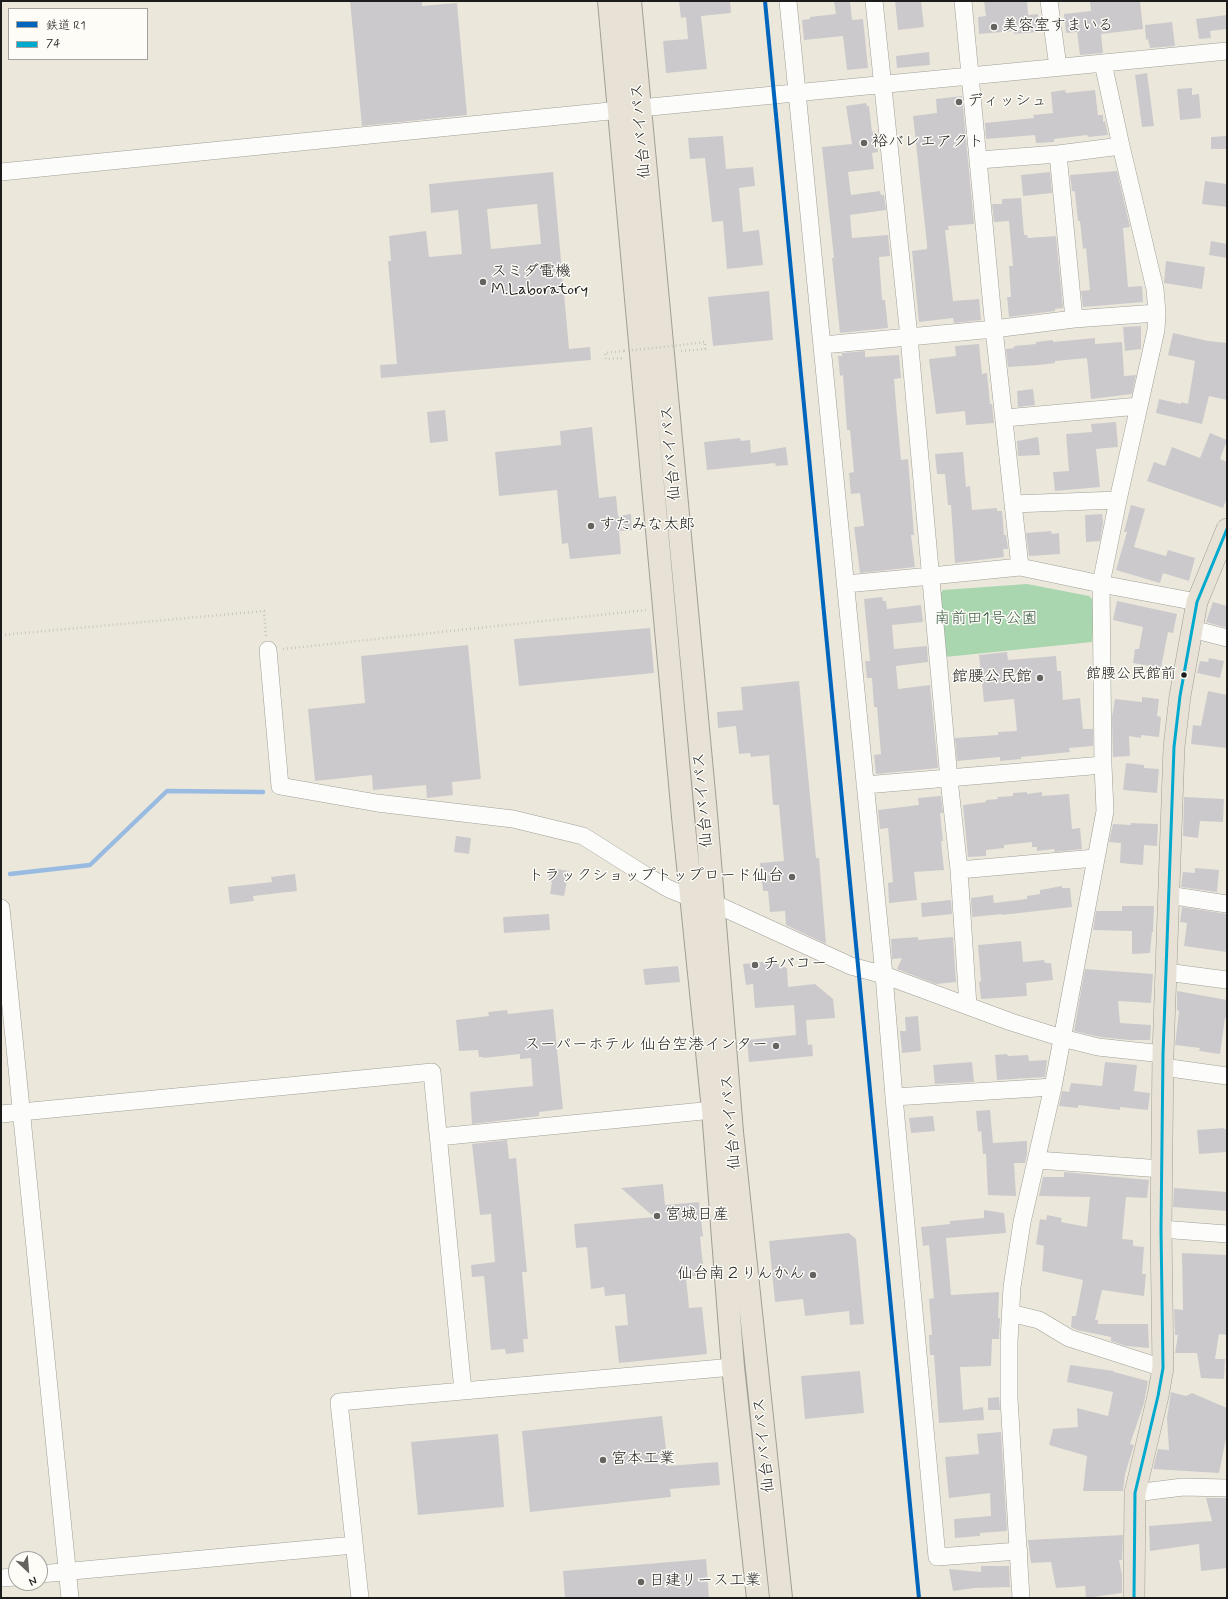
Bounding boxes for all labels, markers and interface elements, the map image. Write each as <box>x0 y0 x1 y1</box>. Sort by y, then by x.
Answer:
legend <box>8 8 148 60</box>
place label: 美容室すまいる <box>1002 17 1114 37</box>
text: 鉄道 R1 <box>46 18 86 34</box>
marker: 美容室すまいる <box>989 22 999 32</box>
text: 74 <box>46 36 61 52</box>
street label: 仙台バイパス <box>628 82 656 180</box>
place label: ディッシュ <box>967 92 1047 112</box>
marker: ディッシュ <box>954 97 964 107</box>
place label: 裕バレエアクト <box>872 133 984 153</box>
marker: 裕バレエアクト <box>859 138 869 148</box>
place label: スミダ電機 M.Laboratory <box>491 263 588 301</box>
marker: スミダ電機 M.Laboratory <box>478 277 488 287</box>
street label: 仙台バイパス <box>658 404 686 502</box>
place label: すたみな太郎 <box>599 516 695 536</box>
marker: すたみな太郎 <box>586 521 596 531</box>
park label: 南前田1号公園 <box>934 610 1038 630</box>
place label: 館腰公民館前 <box>1086 666 1176 684</box>
place label: 館腰公民館 <box>952 668 1032 688</box>
marker: 館腰公民館前 <box>1179 670 1189 680</box>
marker: 館腰公民館 <box>1035 673 1045 683</box>
street label: 仙台バイパス <box>690 751 718 849</box>
place label: トラックショップトップロード仙台 <box>528 867 784 887</box>
marker: トラックショップトップロード仙台 <box>787 872 797 882</box>
place label: チバコー <box>763 955 827 975</box>
marker: チバコー <box>750 960 760 970</box>
place label: スーパーホテル 仙台空港インター <box>524 1036 768 1056</box>
marker: スーパーホテル 仙台空港インター <box>771 1041 781 1051</box>
street label: 仙台バイパス <box>718 1073 746 1171</box>
place label: 宮城日産 <box>665 1206 729 1226</box>
marker: 宮城日産 <box>652 1211 662 1221</box>
place label: 仙台南２りんかん <box>677 1265 805 1285</box>
marker: 仙台南２りんかん <box>808 1270 818 1280</box>
street label: 仙台バイパス <box>750 1396 780 1494</box>
place label: 宮本工業 <box>611 1450 675 1470</box>
marker: 宮本工業 <box>598 1455 608 1465</box>
north arrow <box>8 1551 48 1591</box>
place label: 日建リース工業 <box>649 1572 761 1592</box>
text: N <box>26 1573 39 1589</box>
marker: 日建リース工業 <box>636 1577 646 1587</box>

